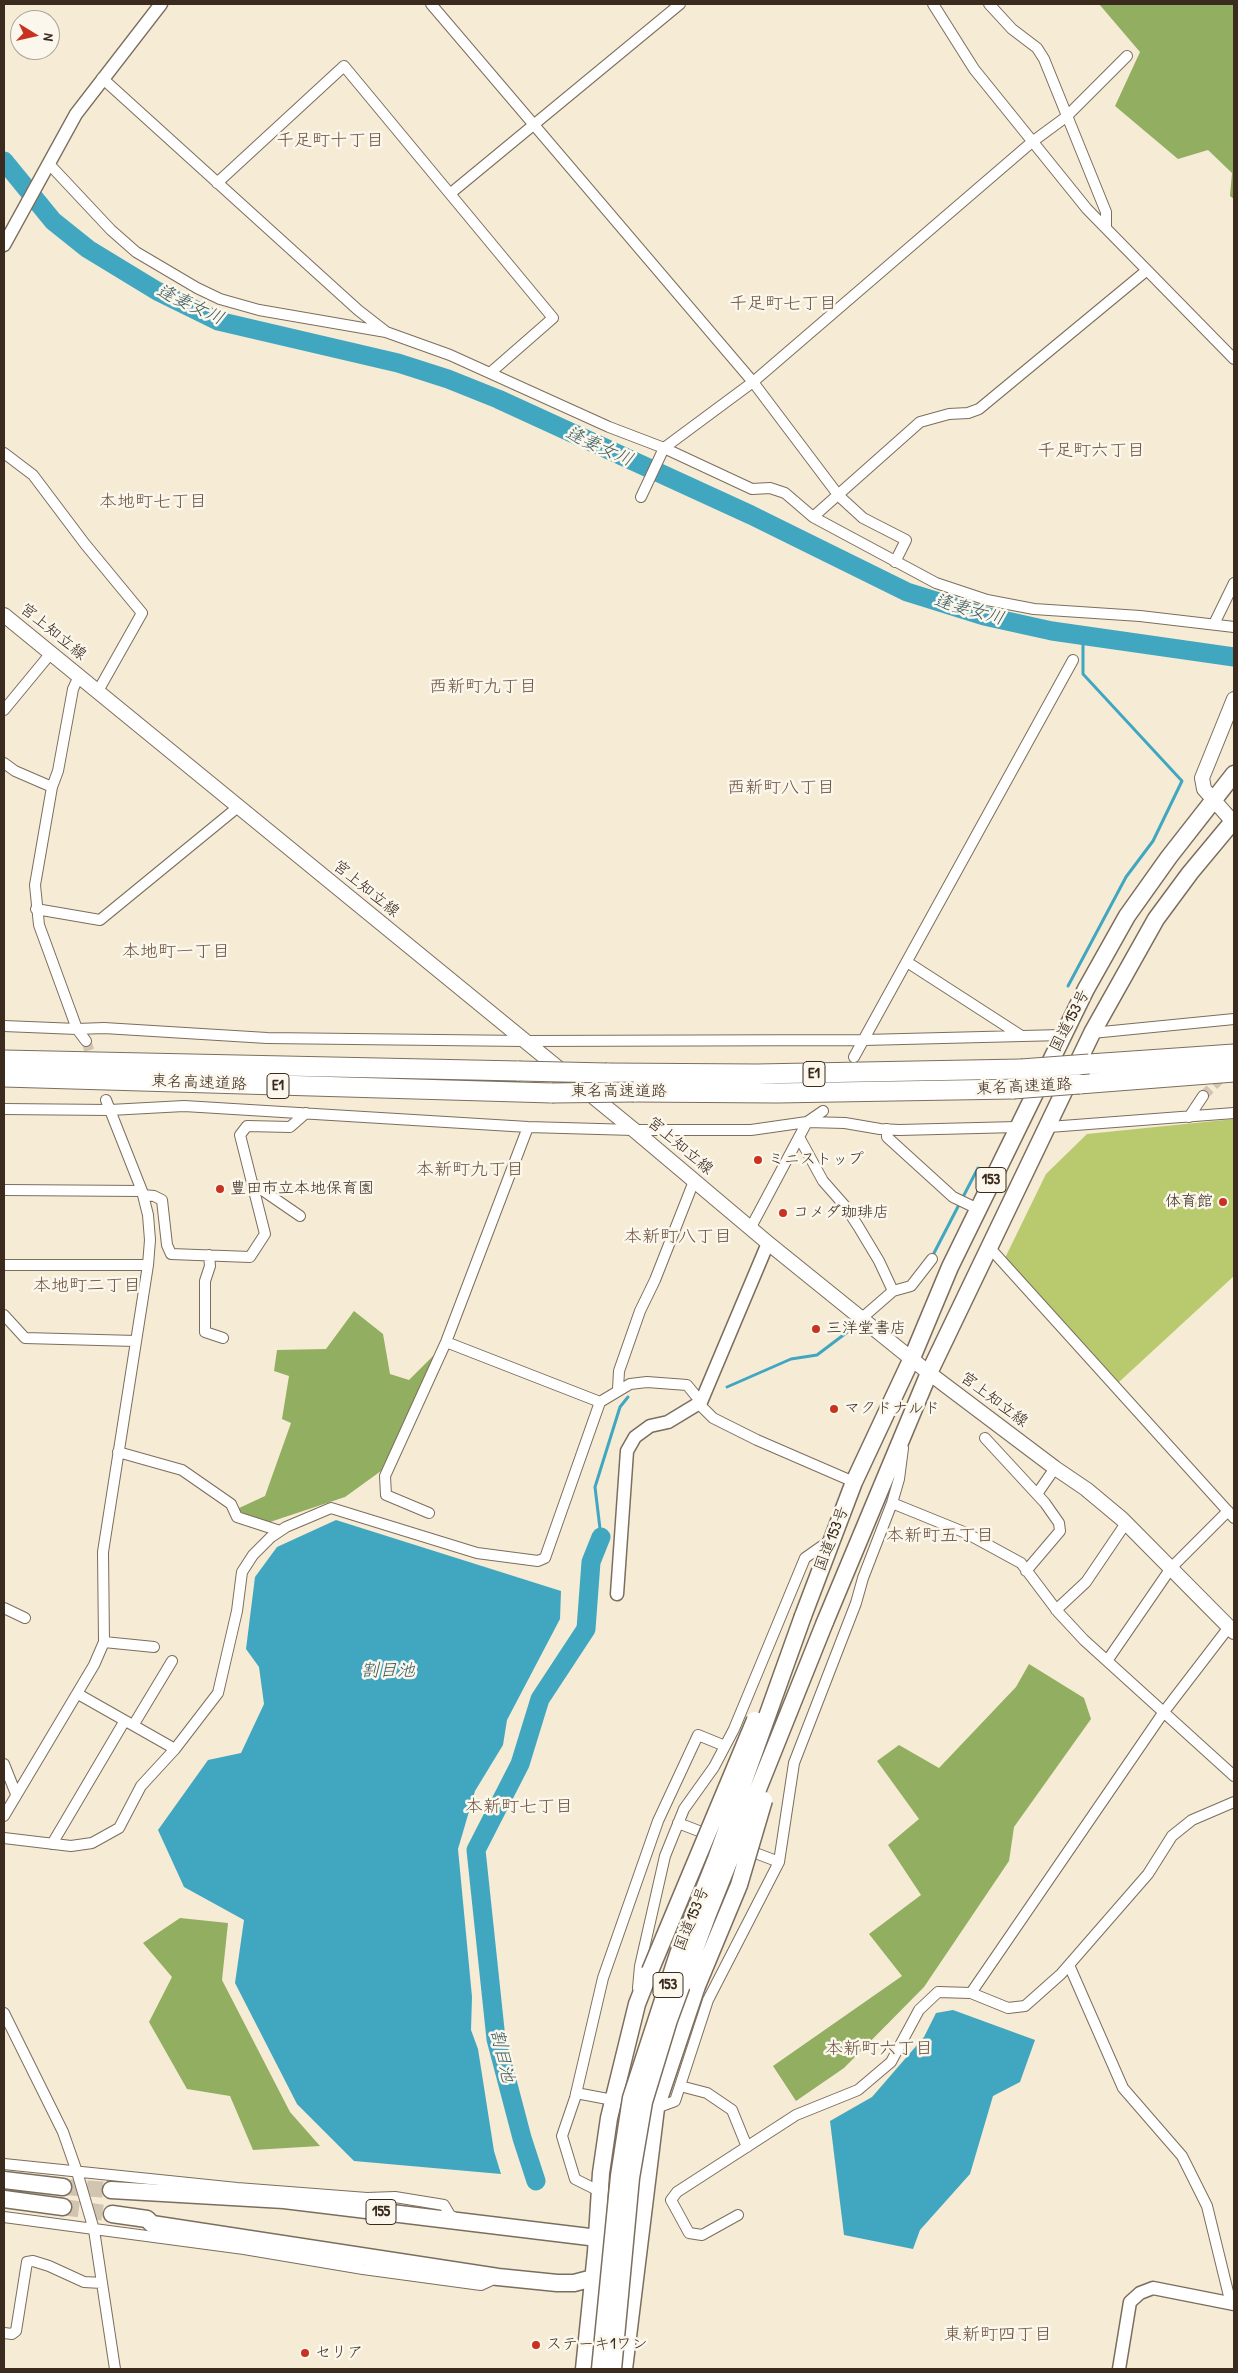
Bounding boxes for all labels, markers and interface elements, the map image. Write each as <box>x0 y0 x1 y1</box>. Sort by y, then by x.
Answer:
north arrow <box>10 10 60 60</box>
text: N <box>39 32 59 42</box>
district label: 千足町十丁目 <box>276 130 384 152</box>
water label: 逢妻女川 <box>153 280 227 330</box>
district label: 千足町七丁目 <box>729 293 837 315</box>
water label: 逢妻女川 <box>562 422 636 472</box>
district label: 千足町六丁目 <box>1037 440 1145 462</box>
district label: 本地町七丁目 <box>99 491 207 513</box>
water label: 逢妻女川 <box>931 590 1007 630</box>
street label: 宮上知立線 <box>16 599 90 665</box>
district label: 西新町九丁目 <box>429 676 537 698</box>
district label: 西新町八丁目 <box>727 777 835 799</box>
street label: 宮上知立線 <box>329 856 403 922</box>
district label: 本地町一丁目 <box>122 941 230 963</box>
street label: 国道153号 <box>1046 986 1094 1056</box>
road number: E1 <box>803 1062 825 1086</box>
street label: 東名高速道路 <box>151 1072 247 1094</box>
road number: E1 <box>267 1074 289 1098</box>
street label: 東名高速道路 <box>976 1075 1072 1099</box>
street label: 東名高速道路 <box>571 1082 667 1102</box>
street label: 宮上知立線 <box>643 1113 717 1179</box>
place label: ミニストップ <box>768 1150 864 1170</box>
marker: ミニストップ <box>752 1154 764 1166</box>
district label: 本新町九丁目 <box>416 1159 524 1181</box>
road number: 153 <box>976 1168 1006 1192</box>
place label: 豊田市立本地保育園 <box>230 1179 374 1199</box>
marker: 豊田市立本地保育園 <box>214 1183 226 1195</box>
place label: 体育館 <box>1165 1192 1213 1212</box>
marker: 体育館 <box>1217 1196 1229 1208</box>
place label: コメダ珈琲店 <box>793 1203 889 1223</box>
marker: コメダ珈琲店 <box>777 1207 789 1219</box>
district label: 本新町八丁目 <box>624 1226 732 1248</box>
district label: 本地町二丁目 <box>33 1275 141 1297</box>
place label: 三洋堂書店 <box>826 1319 906 1339</box>
marker: 三洋堂書店 <box>810 1323 822 1335</box>
street label: 宮上知立線 <box>956 1368 1032 1432</box>
place label: マクドナルド <box>844 1399 940 1419</box>
marker: マクドナルド <box>828 1403 840 1415</box>
street label: 国道153号 <box>811 1504 853 1574</box>
district label: 本新町五丁目 <box>886 1525 994 1547</box>
water label: 割目池 <box>361 1660 415 1682</box>
district label: 本新町七丁目 <box>465 1796 573 1818</box>
street label: 国道153号 <box>670 1884 714 1954</box>
road number: 153 <box>653 1972 683 1998</box>
water label: 割目池 <box>485 2027 519 2085</box>
district label: 本新町六丁目 <box>825 2038 933 2060</box>
road number: 155 <box>366 2200 396 2224</box>
district label: 東新町四丁目 <box>944 2324 1052 2346</box>
place label: ステーキ1ワン <box>546 2335 648 2355</box>
marker: ステーキ1ワン <box>530 2339 542 2351</box>
place label: セリア <box>315 2343 363 2363</box>
marker: セリア <box>299 2347 311 2359</box>

